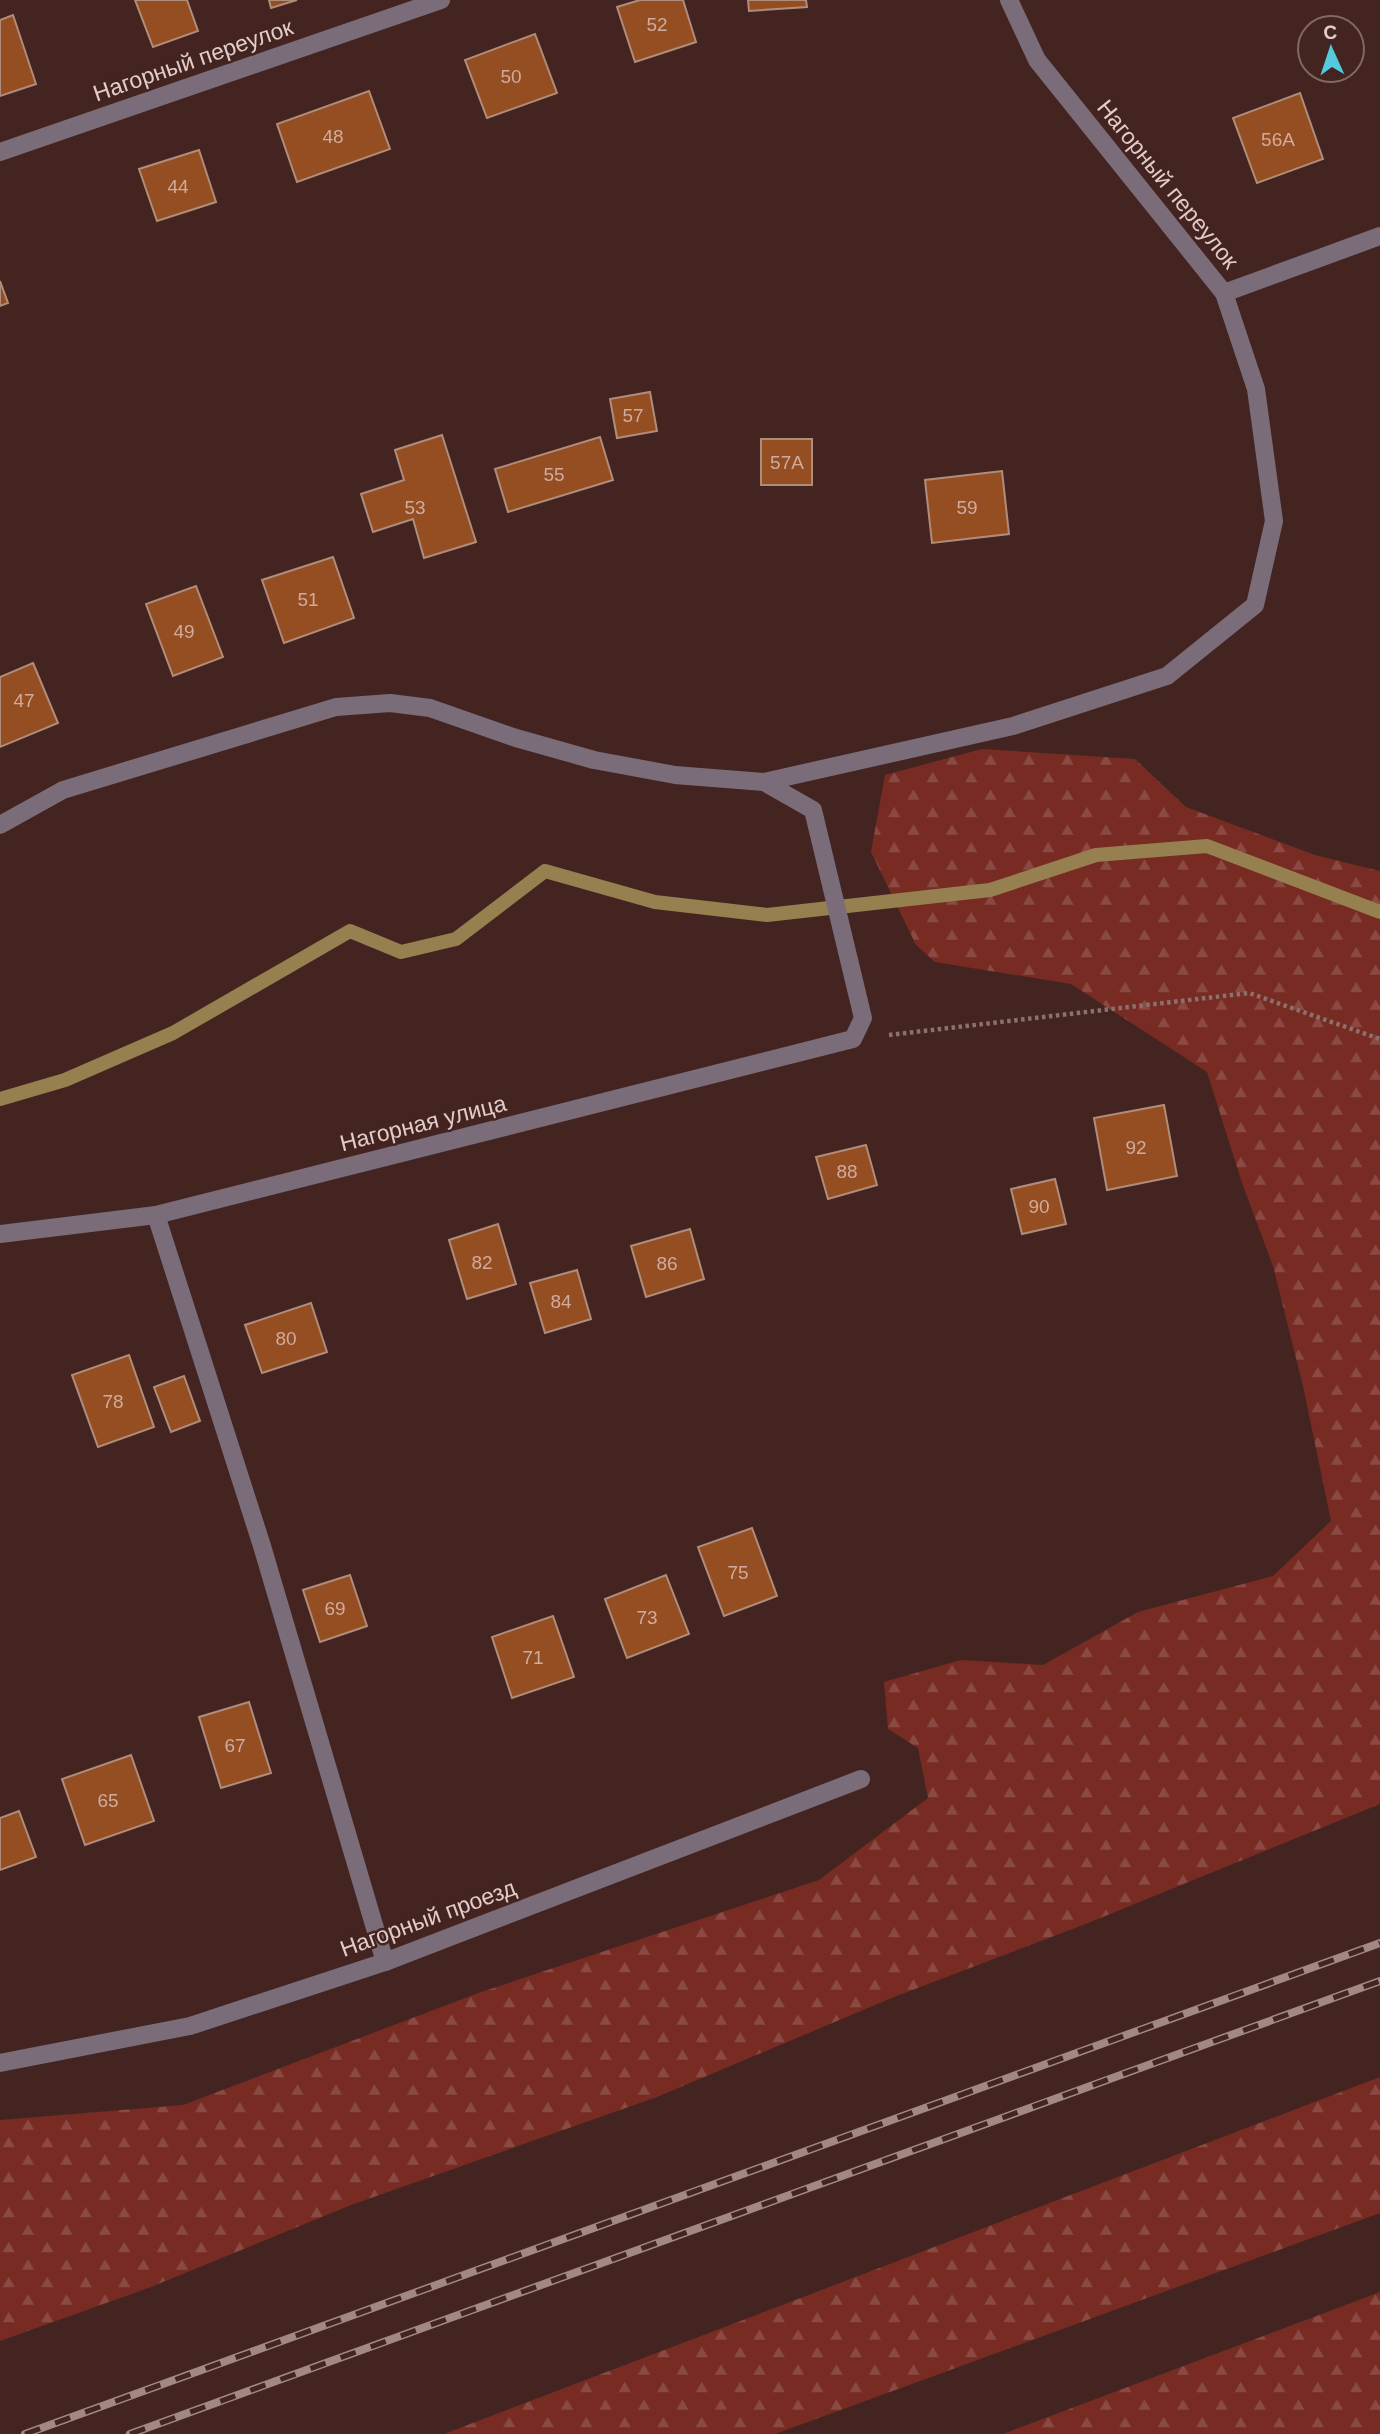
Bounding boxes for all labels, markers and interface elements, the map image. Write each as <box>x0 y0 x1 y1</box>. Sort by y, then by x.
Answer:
street label: Нагорный переулок <box>90 13 297 106</box>
house number: 52 <box>646 14 668 35</box>
north arrow <box>1296 14 1366 84</box>
text: С <box>1323 22 1338 43</box>
house number: 50 <box>500 66 522 87</box>
street label: Нагорный переулок <box>1092 94 1245 274</box>
house number: 48 <box>322 126 344 147</box>
house number: 56А <box>1261 129 1295 150</box>
house number: 44 <box>167 176 189 197</box>
house number: 57 <box>622 405 644 426</box>
house number: 57А <box>770 452 804 473</box>
house number: 55 <box>543 464 565 485</box>
house number: 53 <box>404 497 426 518</box>
house number: 59 <box>956 497 978 518</box>
house number: 51 <box>297 589 319 610</box>
house number: 49 <box>173 621 195 642</box>
house number: 47 <box>13 690 35 711</box>
street label: Нагорная улица <box>337 1090 509 1156</box>
house number: 92 <box>1125 1137 1147 1158</box>
house number: 88 <box>836 1161 858 1182</box>
house number: 90 <box>1028 1196 1050 1217</box>
house number: 82 <box>471 1252 493 1273</box>
house number: 86 <box>656 1253 678 1274</box>
house number: 84 <box>550 1291 572 1312</box>
house number: 80 <box>275 1328 297 1349</box>
house number: 78 <box>102 1391 124 1412</box>
house number: 75 <box>727 1562 749 1583</box>
house number: 69 <box>324 1598 346 1619</box>
house number: 73 <box>636 1607 658 1628</box>
house number: 71 <box>522 1647 544 1668</box>
house number: 67 <box>224 1735 246 1756</box>
house number: 65 <box>97 1790 119 1811</box>
street label: Нагорный проезд <box>337 1874 520 1962</box>

